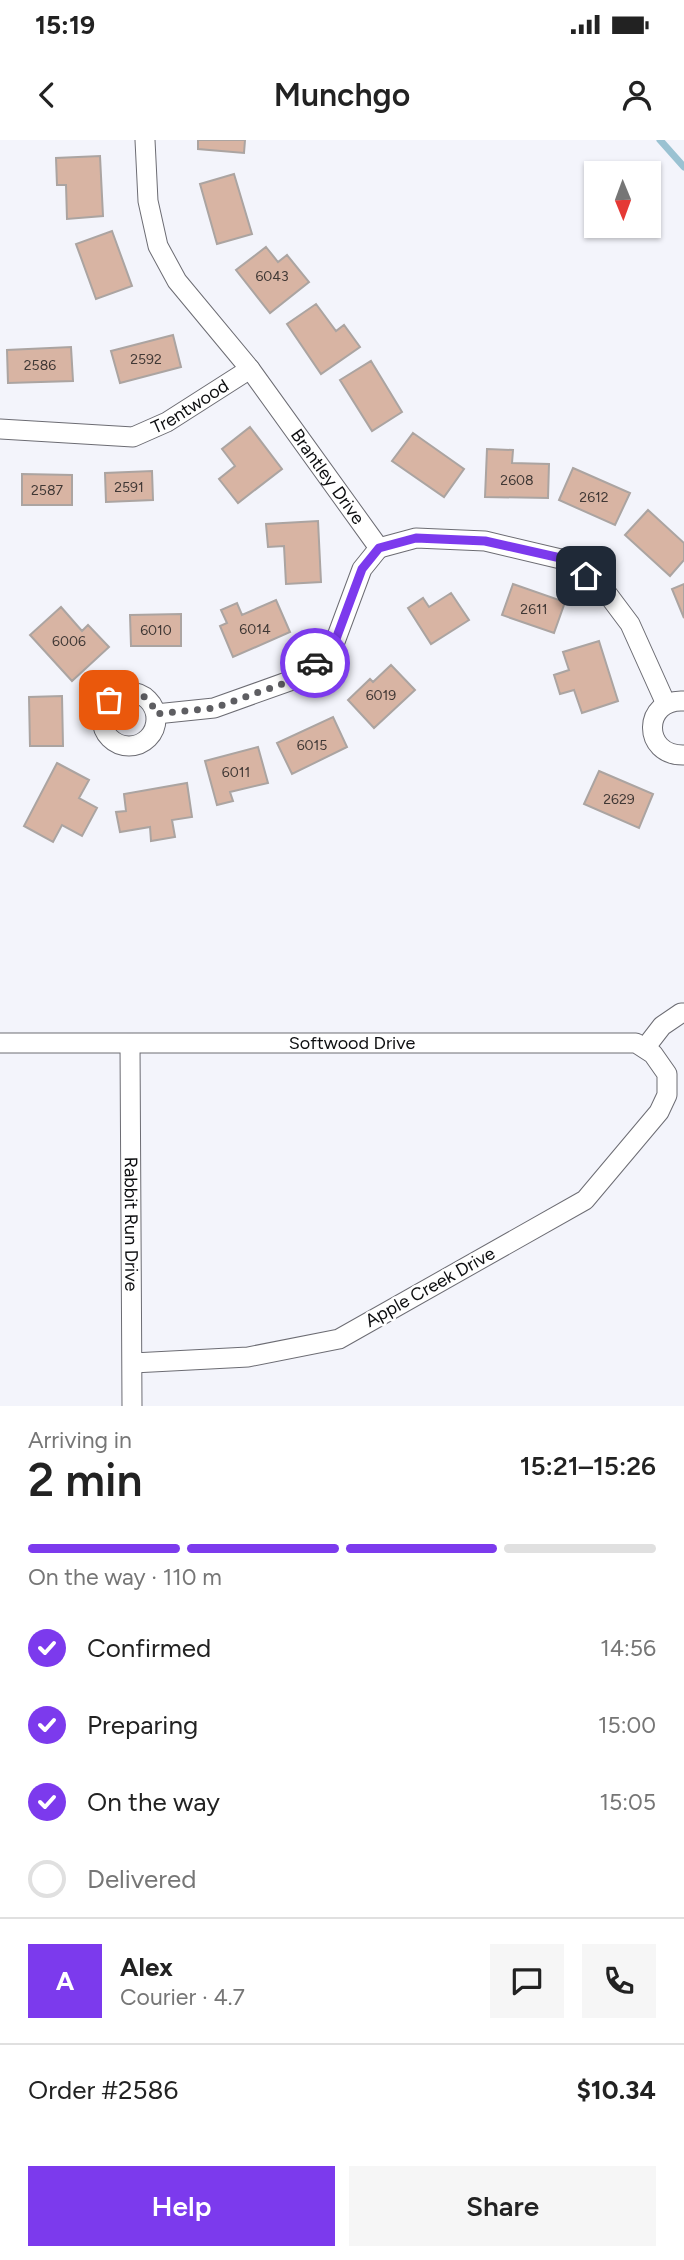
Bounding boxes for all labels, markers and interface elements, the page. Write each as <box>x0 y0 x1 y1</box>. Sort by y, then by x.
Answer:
text: 15:19 <box>35 9 95 41</box>
icon: back <box>28 76 66 114</box>
text: Munchgo <box>274 76 410 114</box>
icon: person <box>618 76 656 114</box>
north arrow <box>584 161 662 238</box>
map controls <box>584 161 661 238</box>
house number: 6043 <box>255 268 289 285</box>
house number: 2592 <box>130 351 162 368</box>
house number: 2586 <box>24 357 56 374</box>
street label: Trentwood <box>148 374 233 439</box>
street label: Brantley Drive <box>286 425 369 529</box>
house number: 2608 <box>500 472 534 489</box>
house number: 2591 <box>114 479 144 496</box>
house number: 2587 <box>31 482 63 499</box>
house number: 2612 <box>579 489 609 506</box>
pin <box>556 546 616 606</box>
icon: home <box>567 557 605 595</box>
house number: 2611 <box>520 601 548 618</box>
house number: 6014 <box>239 621 271 638</box>
house number: 6010 <box>140 622 172 639</box>
courier <box>280 628 350 698</box>
house number: 6006 <box>52 633 86 650</box>
icon: car <box>296 644 334 682</box>
pin <box>79 670 139 730</box>
icon: bag <box>90 681 128 719</box>
house number: 6019 <box>366 687 396 704</box>
house number: 6015 <box>297 737 327 754</box>
house number: 6011 <box>222 764 250 781</box>
house number: 2629 <box>603 791 635 808</box>
street label: Softwood Drive <box>289 1032 415 1054</box>
street label: Rabbit Run Drive <box>120 1157 142 1291</box>
street label: Apple Creek Drive <box>361 1242 499 1332</box>
text: Arriving in <box>28 1426 132 1454</box>
text: 15:21–15:26 <box>520 1450 656 1482</box>
text: 2 min <box>28 1452 143 1508</box>
text: On the way · 110 m <box>28 1563 222 1591</box>
icon: check <box>28 1629 66 1667</box>
text: Confirmed <box>87 1632 211 1664</box>
text: 14:56 <box>600 1634 656 1662</box>
icon: check <box>28 1706 66 1744</box>
text: Preparing <box>87 1709 198 1741</box>
text: 15:00 <box>598 1711 656 1739</box>
icon: check <box>28 1783 66 1821</box>
text: On the way <box>87 1786 220 1818</box>
text: 15:05 <box>599 1788 656 1816</box>
text: Delivered <box>87 1863 196 1895</box>
button: chat <box>490 1944 564 2018</box>
button: phone <box>582 1944 656 2018</box>
text: Alex <box>120 1951 173 1983</box>
text: A <box>56 1965 74 1997</box>
text: Courier · 4.7 <box>120 1983 245 2011</box>
text: Order #2586 <box>28 2074 178 2106</box>
text: $10.34 <box>576 2074 656 2106</box>
button: Help <box>28 2166 335 2246</box>
button: Share <box>349 2166 656 2246</box>

